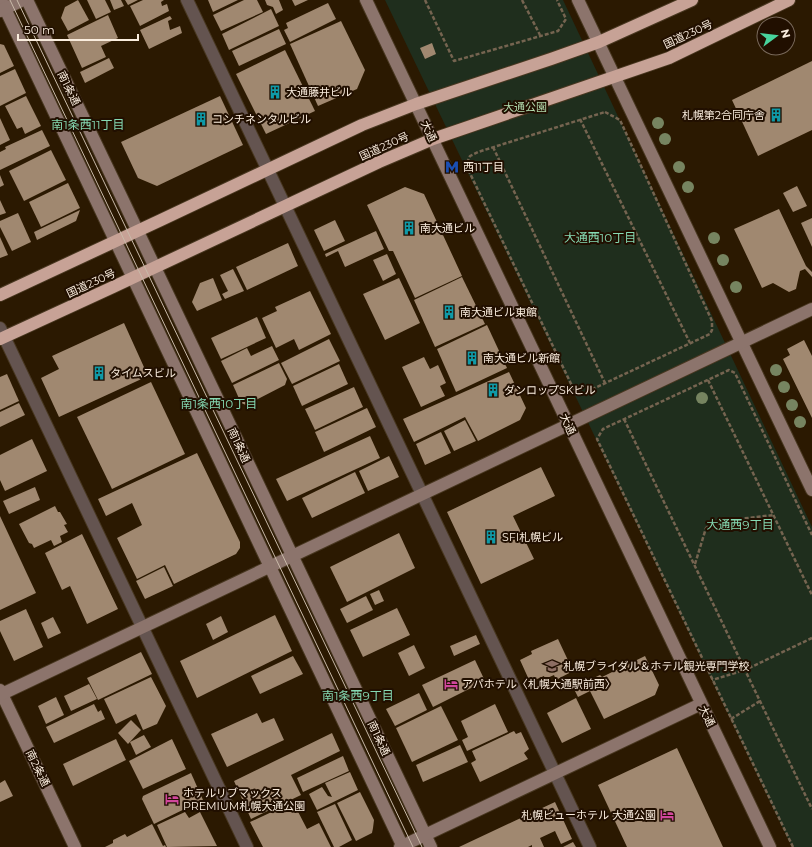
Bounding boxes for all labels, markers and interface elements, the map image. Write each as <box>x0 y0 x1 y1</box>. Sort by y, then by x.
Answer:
scale bar <box>18 16 138 42</box>
north arrow <box>756 16 796 56</box>
street label: 国道230号 <box>661 17 715 51</box>
text: 50 m <box>24 22 55 37</box>
text: N <box>778 27 794 40</box>
street label: 南1条通 <box>55 68 83 108</box>
building icon: 大通藤井ビル <box>267 84 283 100</box>
place label: 大通藤井ビル <box>286 85 352 99</box>
park label: 大通公園 <box>503 100 547 114</box>
building icon: 札幌第2合同庁舎 <box>768 107 784 123</box>
place label: 札幌第2合同庁舎 <box>682 108 765 122</box>
building icon: コンチネンタルビル <box>193 111 209 127</box>
place label: コンチネンタルビル <box>212 112 311 126</box>
district label: 南1条西11丁目 <box>52 117 125 132</box>
street label: 大通 <box>418 118 440 144</box>
street label: 国道230号 <box>357 129 411 163</box>
metro station icon: 西11丁目 <box>444 159 460 175</box>
place label: 西11丁目 <box>463 160 504 174</box>
building icon: 南大通ビル <box>401 220 417 236</box>
place label: 南大通ビル <box>420 221 475 235</box>
district label: 大通西10丁目 <box>564 230 636 245</box>
street label: 国道230号 <box>64 266 118 300</box>
building icon: 南大通ビル東館 <box>441 304 457 320</box>
place label: 南大通ビル東館 <box>460 305 537 319</box>
building icon: 南大通ビル新館 <box>464 350 480 366</box>
place label: 南大通ビル新館 <box>483 351 560 365</box>
building icon: タイムスビル <box>91 365 107 381</box>
place label: タイムスビル <box>110 366 176 380</box>
building icon: ダンロップSKビル <box>485 382 501 398</box>
place label: ダンロップSKビル <box>504 383 596 397</box>
district label: 南1条西10丁目 <box>181 396 257 411</box>
street label: 大通 <box>557 411 579 437</box>
street label: 南1条通 <box>225 425 253 465</box>
district label: 大通西9丁目 <box>706 517 774 532</box>
building icon: SFI札幌ビル <box>483 529 499 545</box>
place label: SFI札幌ビル <box>502 530 563 544</box>
school or university icon: 札幌ブライダル＆ホテル観光専門学校 <box>544 658 560 674</box>
place label: 札幌ブライダル＆ホテル観光専門学校 <box>563 659 750 673</box>
hotel icon: アパホテル〈札幌大通駅前西〉 <box>443 676 459 692</box>
place label: アパホテル〈札幌大通駅前西〉 <box>462 677 616 691</box>
district label: 南1条西9丁目 <box>322 688 394 703</box>
street label: 大通 <box>696 703 718 729</box>
street label: 南1条通 <box>365 718 393 758</box>
street label: 南2条通 <box>23 747 53 789</box>
place label: ホテルリブマックス PREMIUM札幌大通公園 <box>183 786 305 813</box>
hotel icon: ホテルリブマックス PREMIUM札幌大通公園 <box>164 791 180 807</box>
hotel icon: 札幌ビューホテル 大通公園 <box>659 807 675 823</box>
place label: 札幌ビューホテル 大通公園 <box>521 808 656 822</box>

